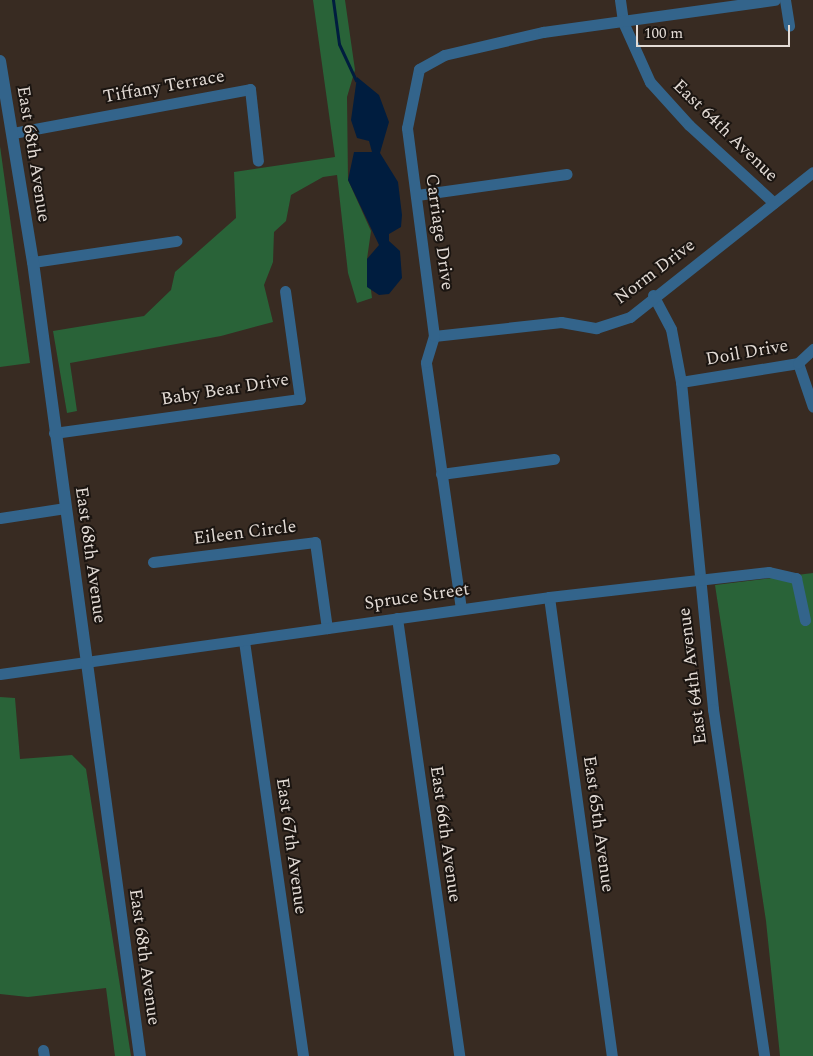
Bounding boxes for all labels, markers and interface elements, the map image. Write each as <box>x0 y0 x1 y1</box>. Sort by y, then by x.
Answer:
scale bar <box>638 15 792 47</box>
text: 100 m <box>644 22 683 45</box>
street label: Tiffany Terrace <box>102 66 226 108</box>
street label: East 64th Avenue <box>668 75 782 187</box>
street label: East 68th Avenue <box>12 84 54 224</box>
street label: Carriage Drive <box>420 172 458 292</box>
street label: Norm Drive <box>610 235 700 309</box>
street label: Doil Drive <box>704 335 790 371</box>
street label: Baby Bear Drive <box>160 369 290 411</box>
street label: East 68th Avenue <box>70 485 110 625</box>
street label: Eileen Circle <box>192 516 298 550</box>
street label: Spruce Street <box>363 579 471 615</box>
street label: East 64th Avenue <box>674 606 712 746</box>
street label: East 65th Avenue <box>578 754 618 894</box>
street label: East 66th Avenue <box>425 764 465 904</box>
street label: East 67th Avenue <box>271 776 311 916</box>
street label: East 68th Avenue <box>124 887 164 1027</box>

